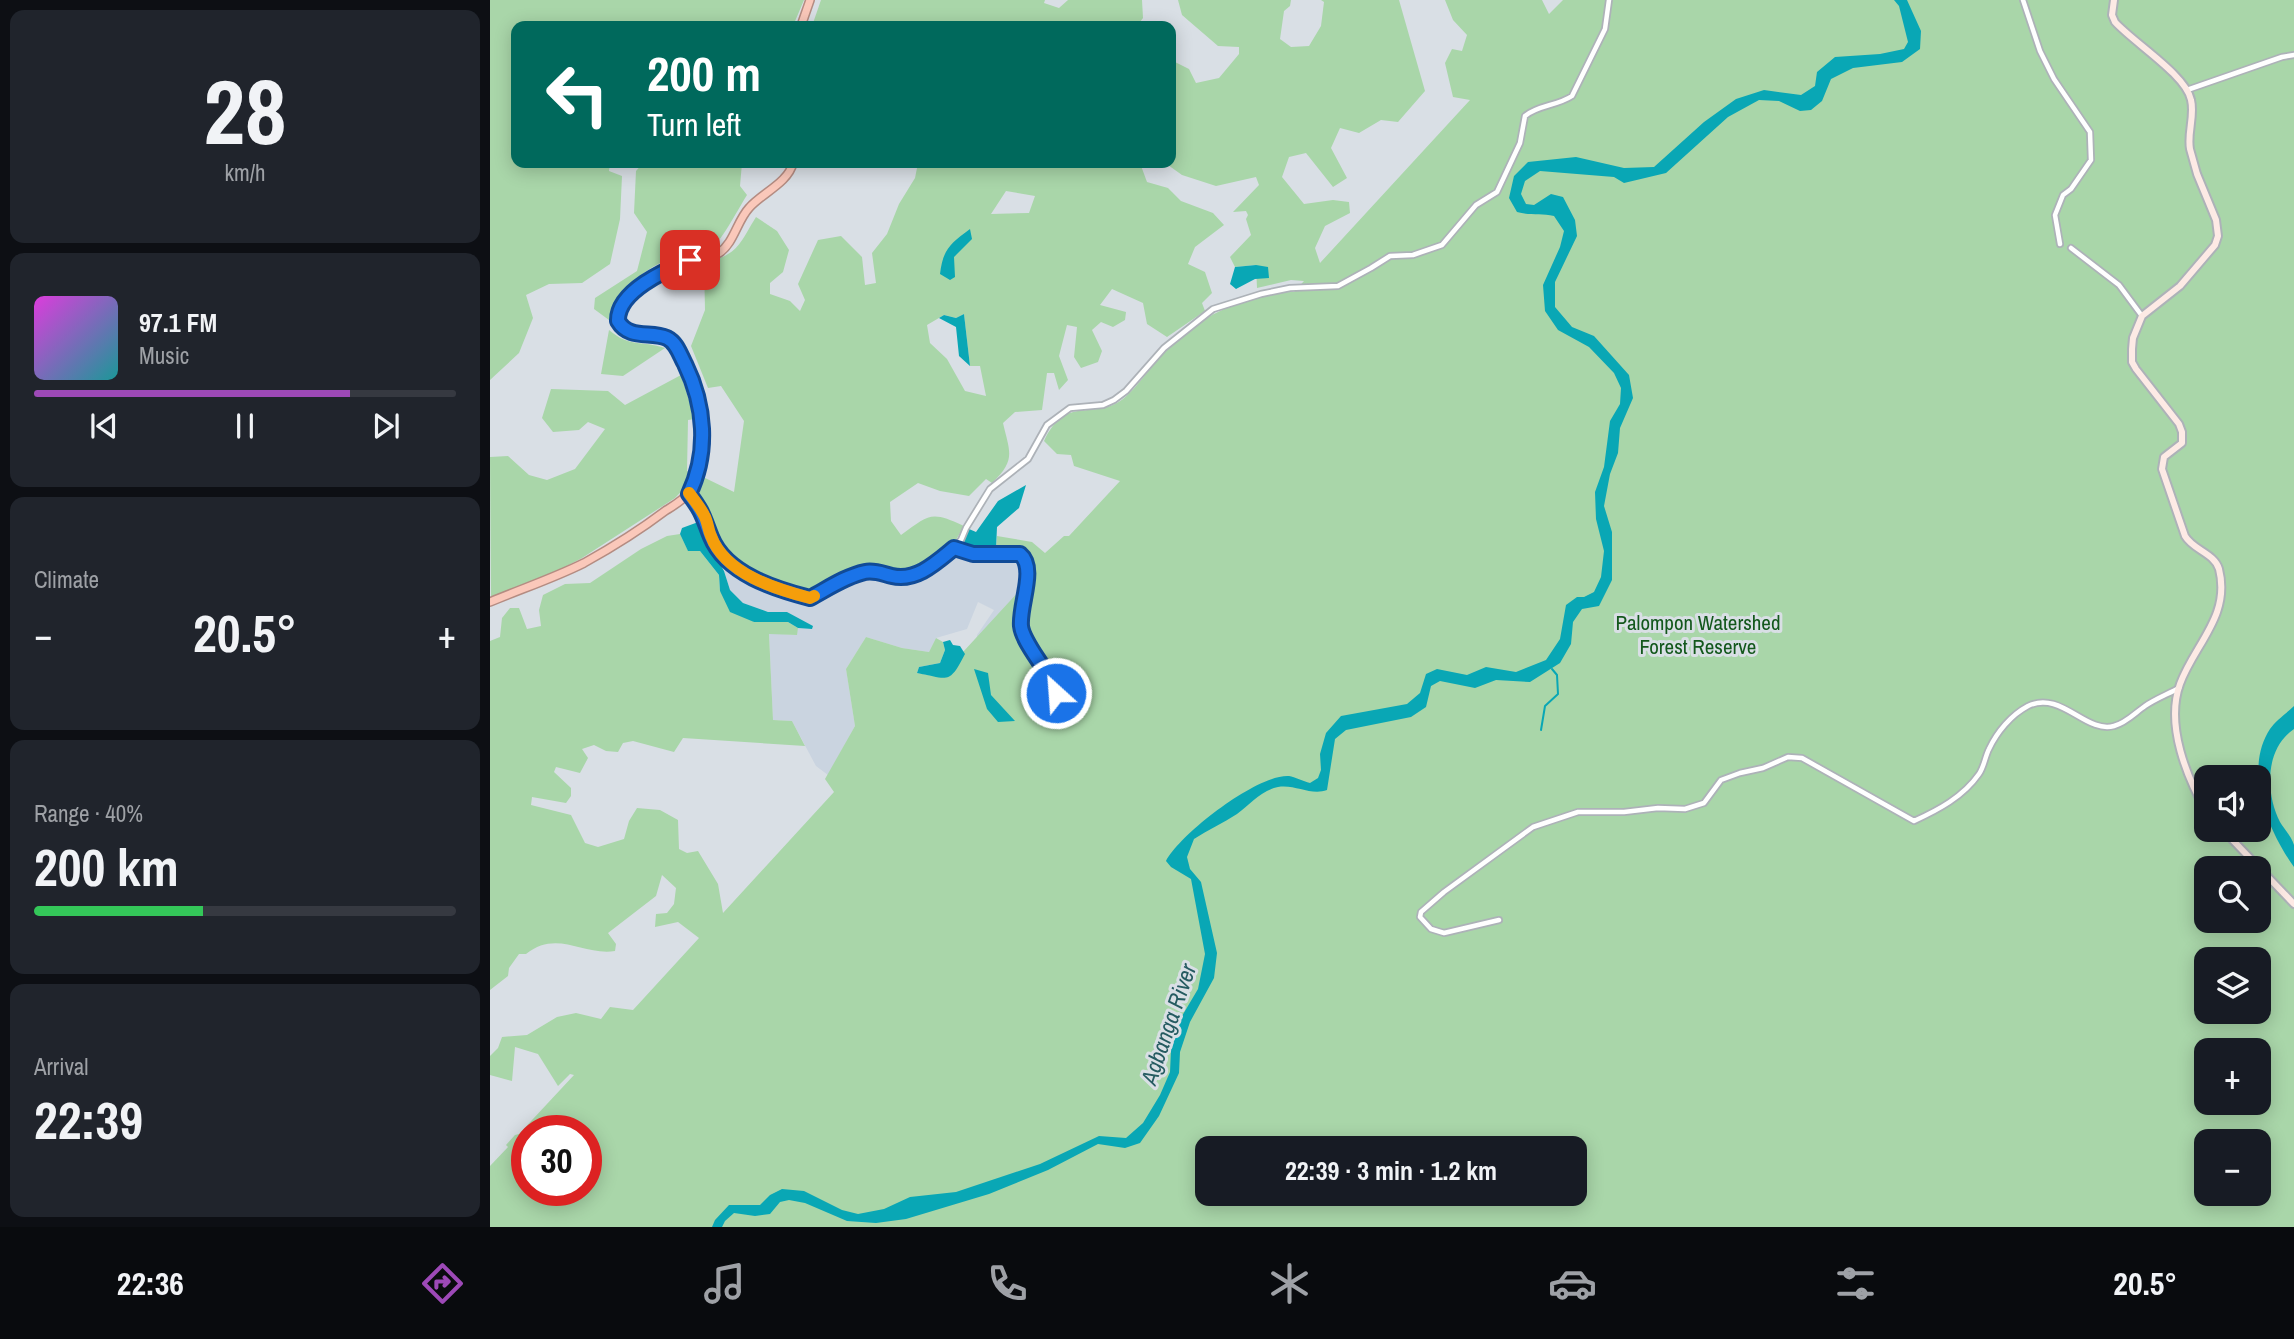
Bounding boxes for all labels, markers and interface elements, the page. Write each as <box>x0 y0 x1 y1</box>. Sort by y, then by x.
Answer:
text: 200 m <box>647 40 761 106</box>
icon: left <box>532 49 623 140</box>
text: 28 <box>204 50 287 172</box>
text: Turn left <box>647 103 741 146</box>
text: km/h <box>225 157 265 188</box>
pin <box>660 230 720 290</box>
icon: arrive <box>671 241 709 279</box>
text: 97.1 FM <box>139 305 217 340</box>
text: Music <box>139 340 189 371</box>
icon: previous <box>85 407 123 445</box>
icon: pause <box>226 407 264 445</box>
icon: next <box>367 407 405 445</box>
text: Climate <box>34 564 99 595</box>
text: 20.5° <box>193 598 297 668</box>
park label: Palompon Watershed Forest Reserve <box>1616 608 1780 661</box>
text: − <box>34 609 52 660</box>
text: + <box>438 609 456 660</box>
position arrow <box>1019 656 1093 730</box>
map controls <box>2194 765 2271 1206</box>
button: sound <box>2194 765 2271 842</box>
text: Range · 40% <box>34 798 143 829</box>
text: 200 km <box>34 832 179 902</box>
button: search <box>2194 856 2271 933</box>
button: layers <box>2194 947 2271 1024</box>
water label: Agbanga River <box>1133 959 1203 1089</box>
button: + <box>2194 1038 2271 1115</box>
text: Arrival <box>34 1051 89 1082</box>
text: 22:39 <box>34 1085 143 1155</box>
speed limit sign: 30 <box>511 1115 602 1206</box>
button: − <box>2194 1129 2271 1206</box>
text: 22:39 · 3 min · 1.2 km <box>1285 1153 1497 1188</box>
icon: directions <box>418 1259 467 1308</box>
icon: music <box>700 1259 749 1308</box>
icon: phone <box>983 1259 1032 1308</box>
icon: climate <box>1265 1259 1314 1308</box>
icon: car <box>1548 1259 1597 1308</box>
icon: filters <box>1831 1259 1880 1308</box>
text: 22:36 <box>117 1262 184 1305</box>
text: 20.5° <box>2113 1262 2177 1305</box>

